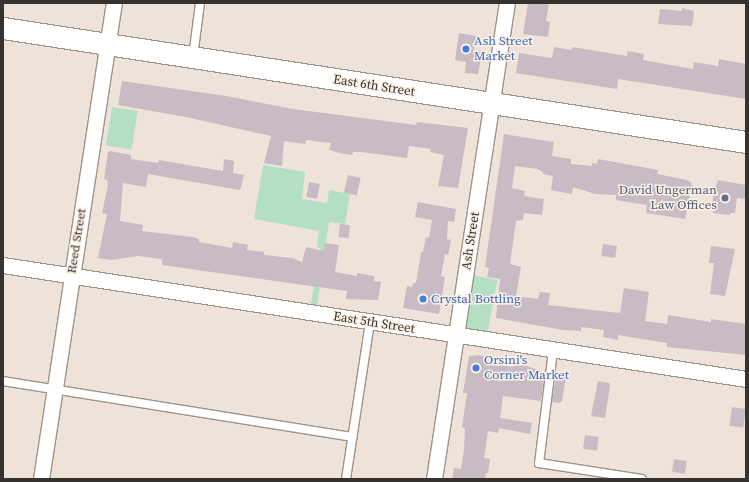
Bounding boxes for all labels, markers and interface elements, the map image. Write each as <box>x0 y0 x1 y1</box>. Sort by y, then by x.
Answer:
place label: Ash Street Market <box>474 34 533 65</box>
marker: Ash Street Market <box>461 44 471 54</box>
street label: East 6th Street <box>332 72 416 100</box>
place label: David Ungerman Law Offices <box>619 183 717 214</box>
marker: David Ungerman Law Offices <box>720 193 730 203</box>
street label: Reed Street <box>64 207 90 275</box>
street label: Ash Street <box>459 211 483 271</box>
place label: Crystal Bottling <box>431 291 521 307</box>
marker: Crystal Bottling <box>418 294 428 304</box>
street label: East 5th Street <box>332 309 416 337</box>
place label: Orsini's Corner Market <box>484 353 569 384</box>
marker: Orsini's Corner Market <box>471 363 481 373</box>

